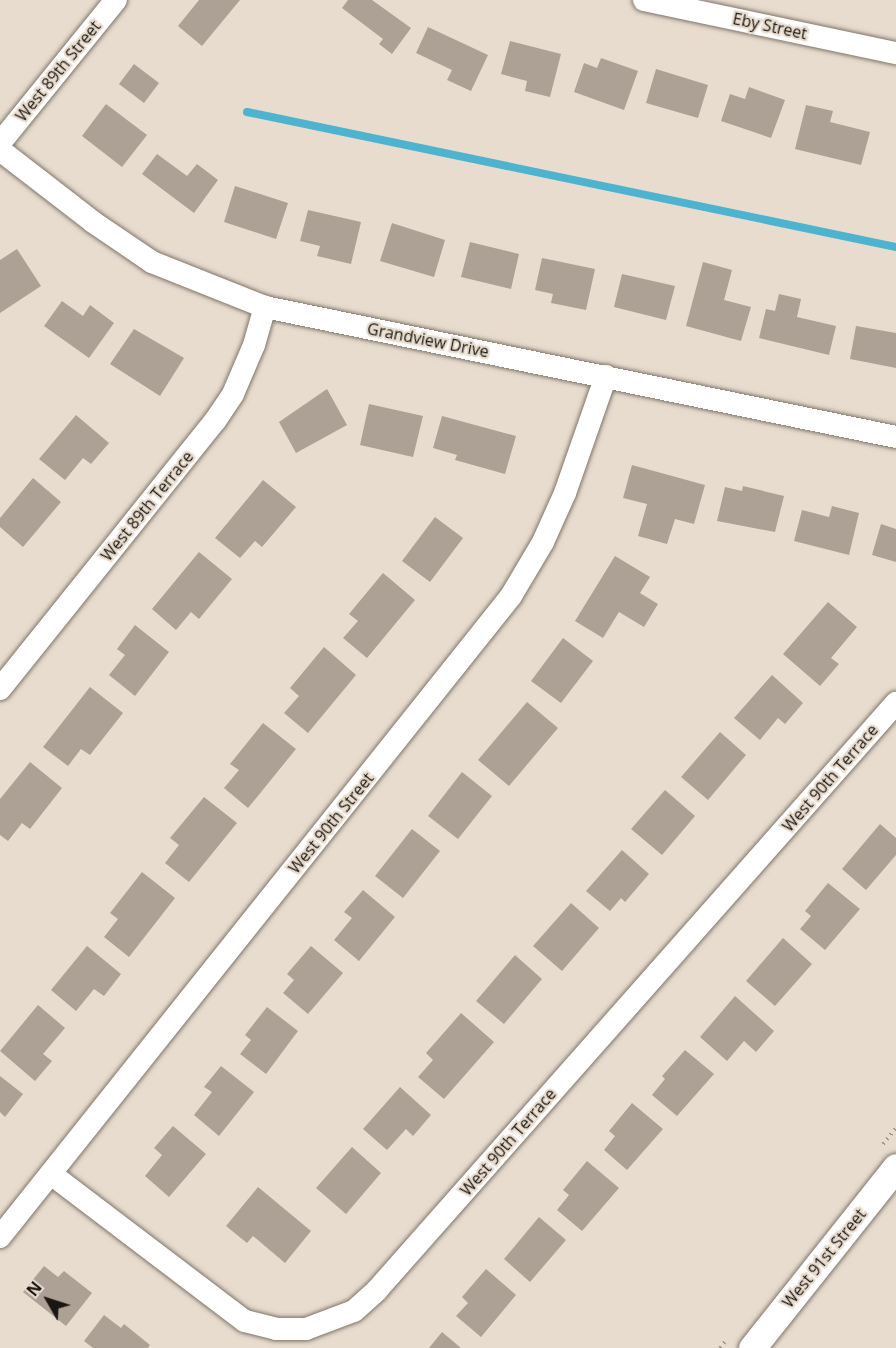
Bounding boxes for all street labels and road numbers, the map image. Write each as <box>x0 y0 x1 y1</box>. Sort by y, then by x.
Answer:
street label: Eby Street <box>731 9 809 43</box>
street label: West 89th Street <box>12 17 104 125</box>
street label: Grandview Drive <box>366 319 490 361</box>
street label: West 89th Terrace <box>97 447 197 565</box>
street label: West 90th Terrace <box>778 721 882 835</box>
street label: West 90th Street <box>285 769 377 877</box>
street label: West 90th Terrace <box>456 1085 560 1199</box>
street label: West 91st Street <box>778 1205 870 1311</box>

